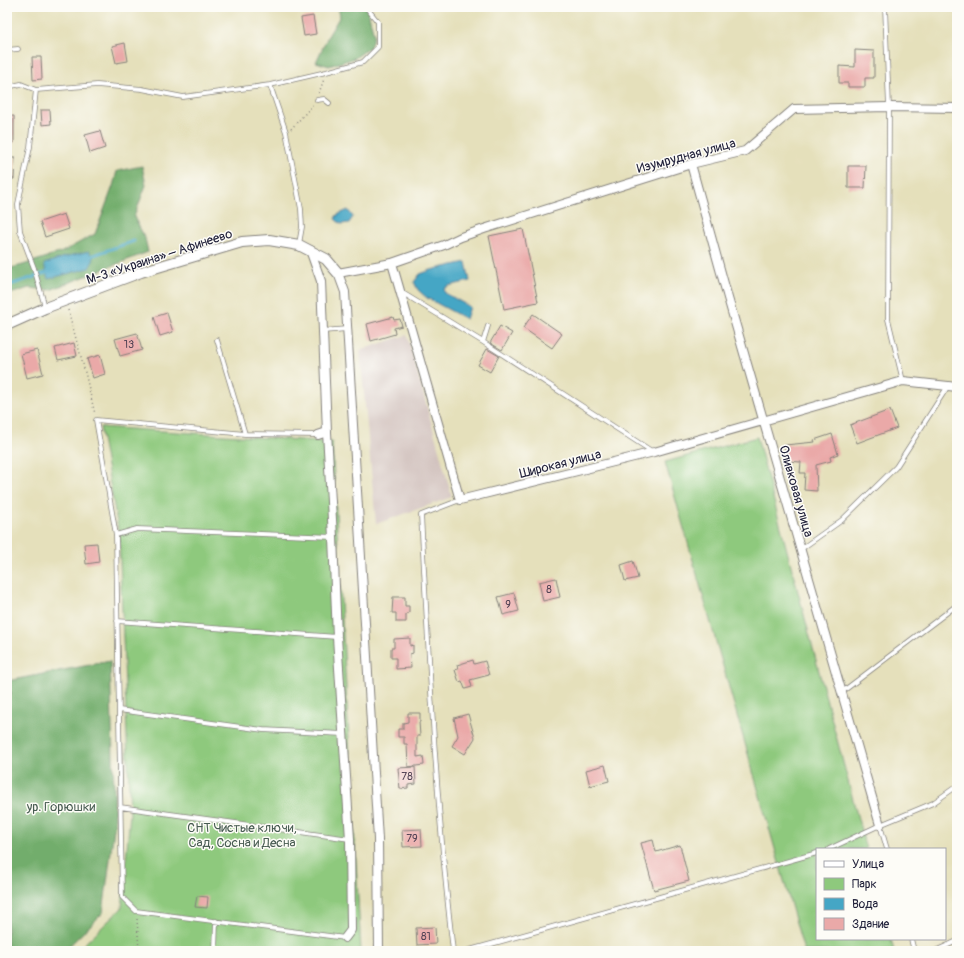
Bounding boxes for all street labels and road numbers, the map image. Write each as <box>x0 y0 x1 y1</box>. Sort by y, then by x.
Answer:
street label: Изумрудная улица <box>635 135 737 177</box>
street label: М-3 «Украина» – Афинеево <box>84 226 234 288</box>
street label: Оливковая улица <box>775 444 817 539</box>
street label: Широкая улица <box>518 446 603 482</box>

